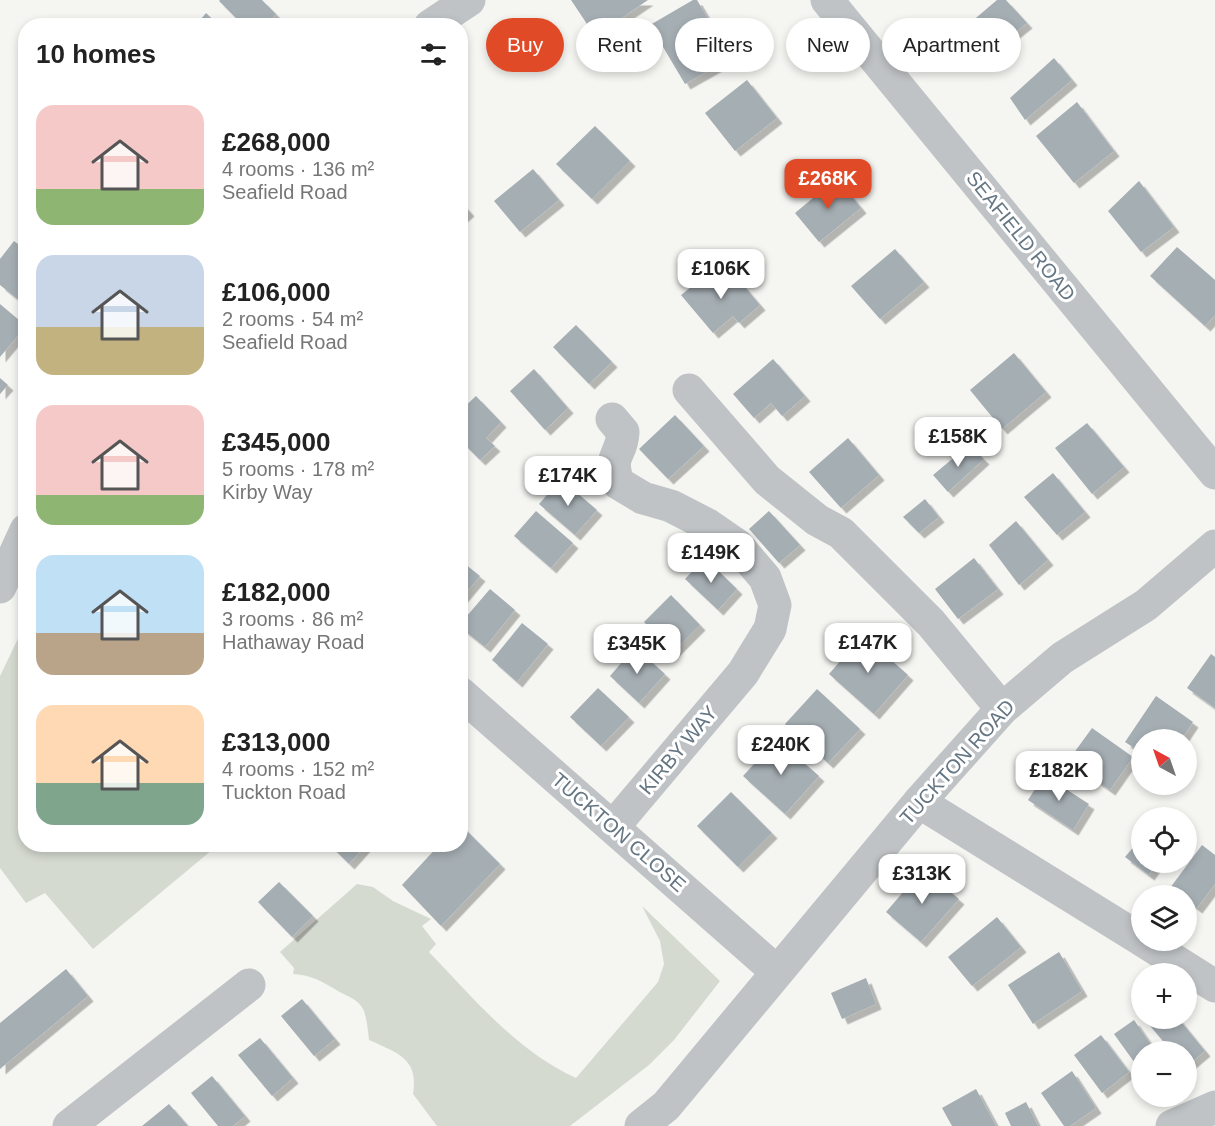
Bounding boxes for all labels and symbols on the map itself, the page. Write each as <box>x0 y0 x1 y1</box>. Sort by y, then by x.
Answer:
pin: £268K <box>786 159 870 210</box>
street label: SEAFIELD ROAD <box>962 167 1080 305</box>
pin: £106K <box>679 249 763 300</box>
pin: £158K <box>916 417 1000 468</box>
pin: £174K <box>526 456 610 507</box>
pin: £149K <box>669 533 753 584</box>
pin: £147K <box>826 623 910 674</box>
pin: £345K <box>595 624 679 675</box>
street label: TUCKTON ROAD <box>895 695 1019 829</box>
street label: KIRBY WAY <box>635 701 721 799</box>
pin: £240K <box>739 725 823 776</box>
north arrow <box>1131 729 1197 795</box>
pin: £182K <box>1017 751 1101 802</box>
street label: TUCKTON CLOSE <box>548 768 690 896</box>
pin: £313K <box>880 854 964 905</box>

